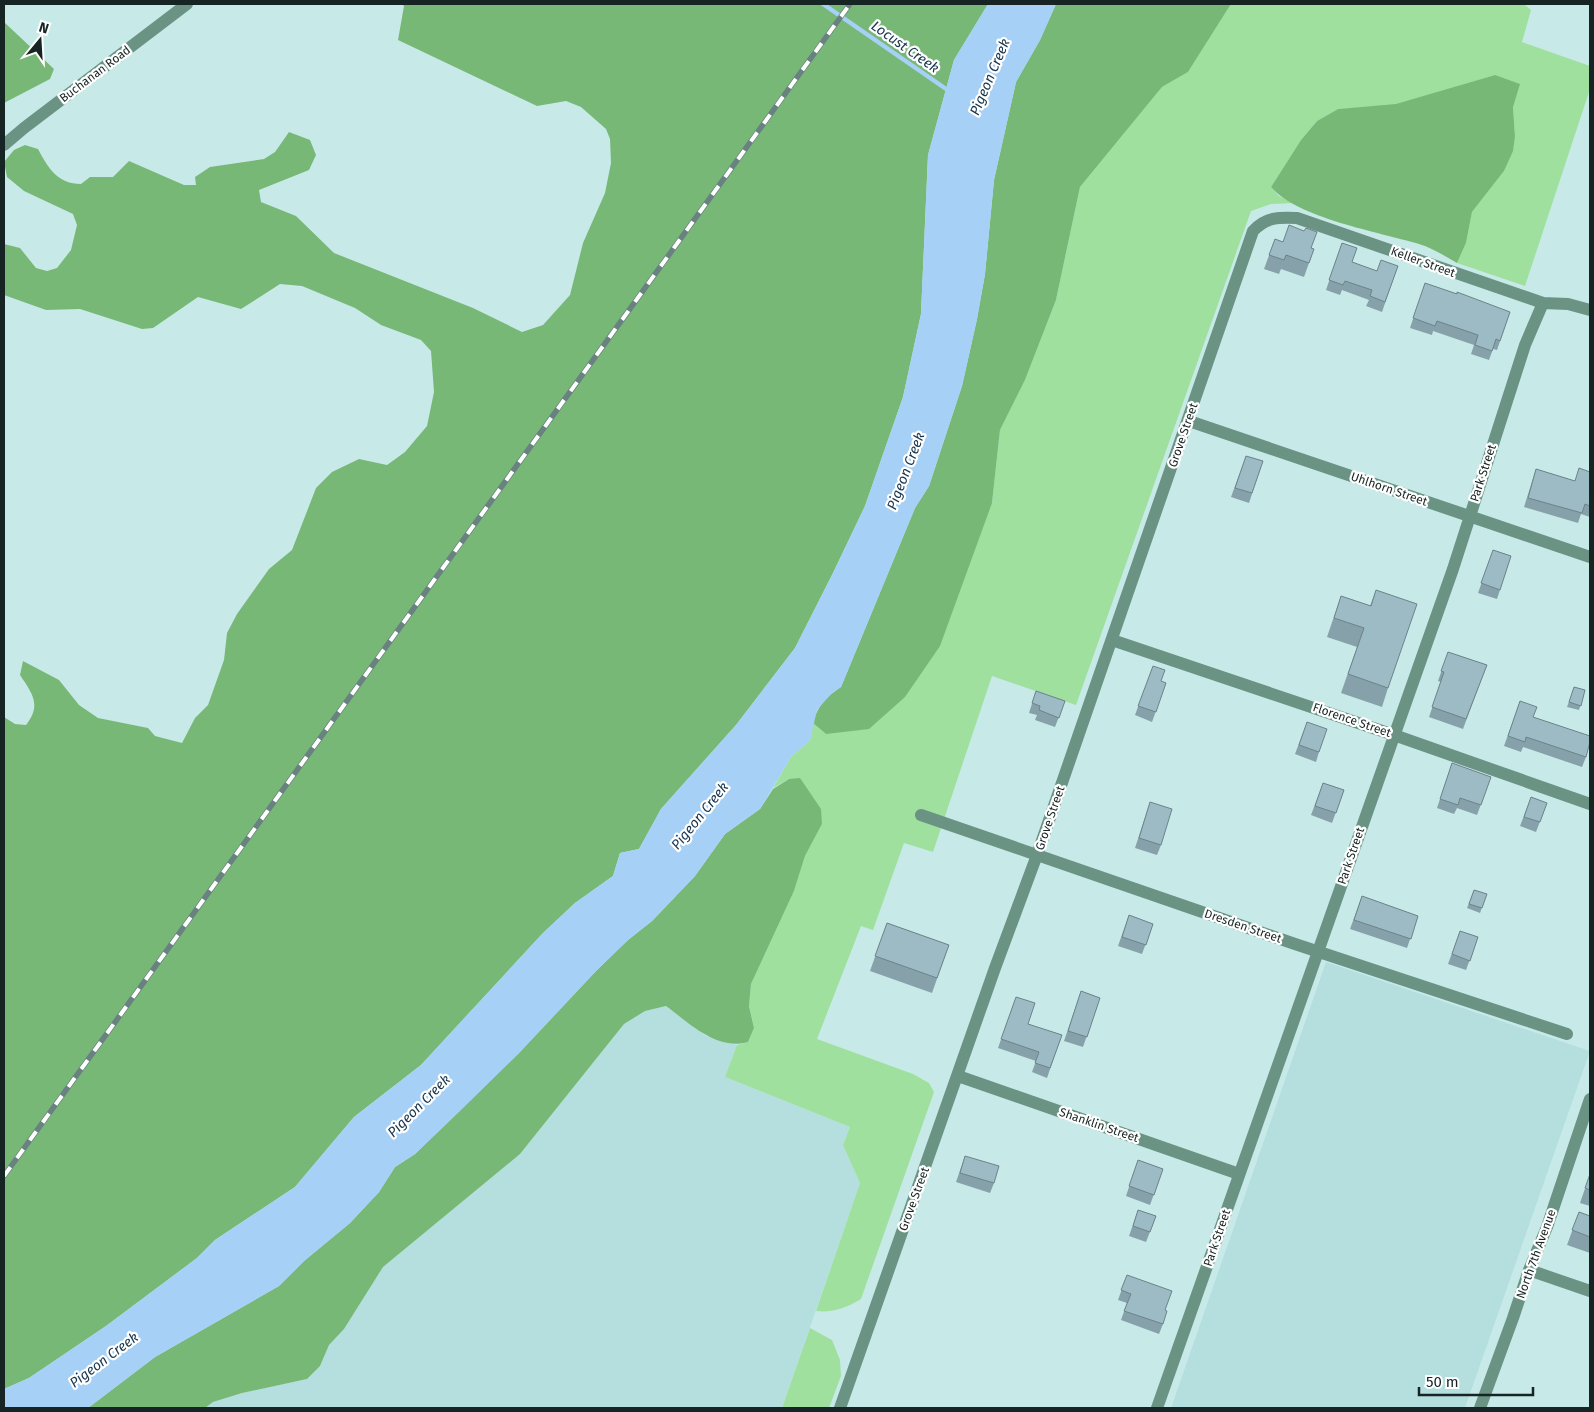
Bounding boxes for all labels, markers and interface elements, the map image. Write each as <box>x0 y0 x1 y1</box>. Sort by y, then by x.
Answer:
north arrow <box>15 15 65 65</box>
water label: Locust Creek <box>868 17 942 77</box>
text: N <box>37 19 51 38</box>
water label: Pigeon Creek <box>966 36 1014 118</box>
street label: Buchanan Road <box>57 43 133 105</box>
street label: Keller Street <box>1389 244 1458 280</box>
street label: Grove Street <box>1165 400 1201 469</box>
water label: Pigeon Creek <box>883 430 929 512</box>
street label: Park Street <box>1467 442 1499 503</box>
street label: Uhlhorn Street <box>1349 469 1430 509</box>
street label: Florence Street <box>1311 700 1394 740</box>
water label: Pigeon Creek <box>668 779 733 853</box>
street label: Grove Street <box>1032 783 1068 852</box>
street label: Park Street <box>1335 825 1367 886</box>
street label: Dresden Street <box>1203 906 1284 946</box>
water label: Pigeon Creek <box>384 1071 454 1141</box>
street label: Shanklin Street <box>1058 1105 1141 1145</box>
street label: Grove Street <box>896 1165 932 1233</box>
street label: Park Street <box>1201 1207 1233 1268</box>
street label: North 7th Avenue <box>1513 1207 1559 1301</box>
water label: Pigeon Creek <box>66 1328 142 1391</box>
scale bar <box>1419 1364 1533 1396</box>
text: 50 m <box>1426 1373 1459 1391</box>

